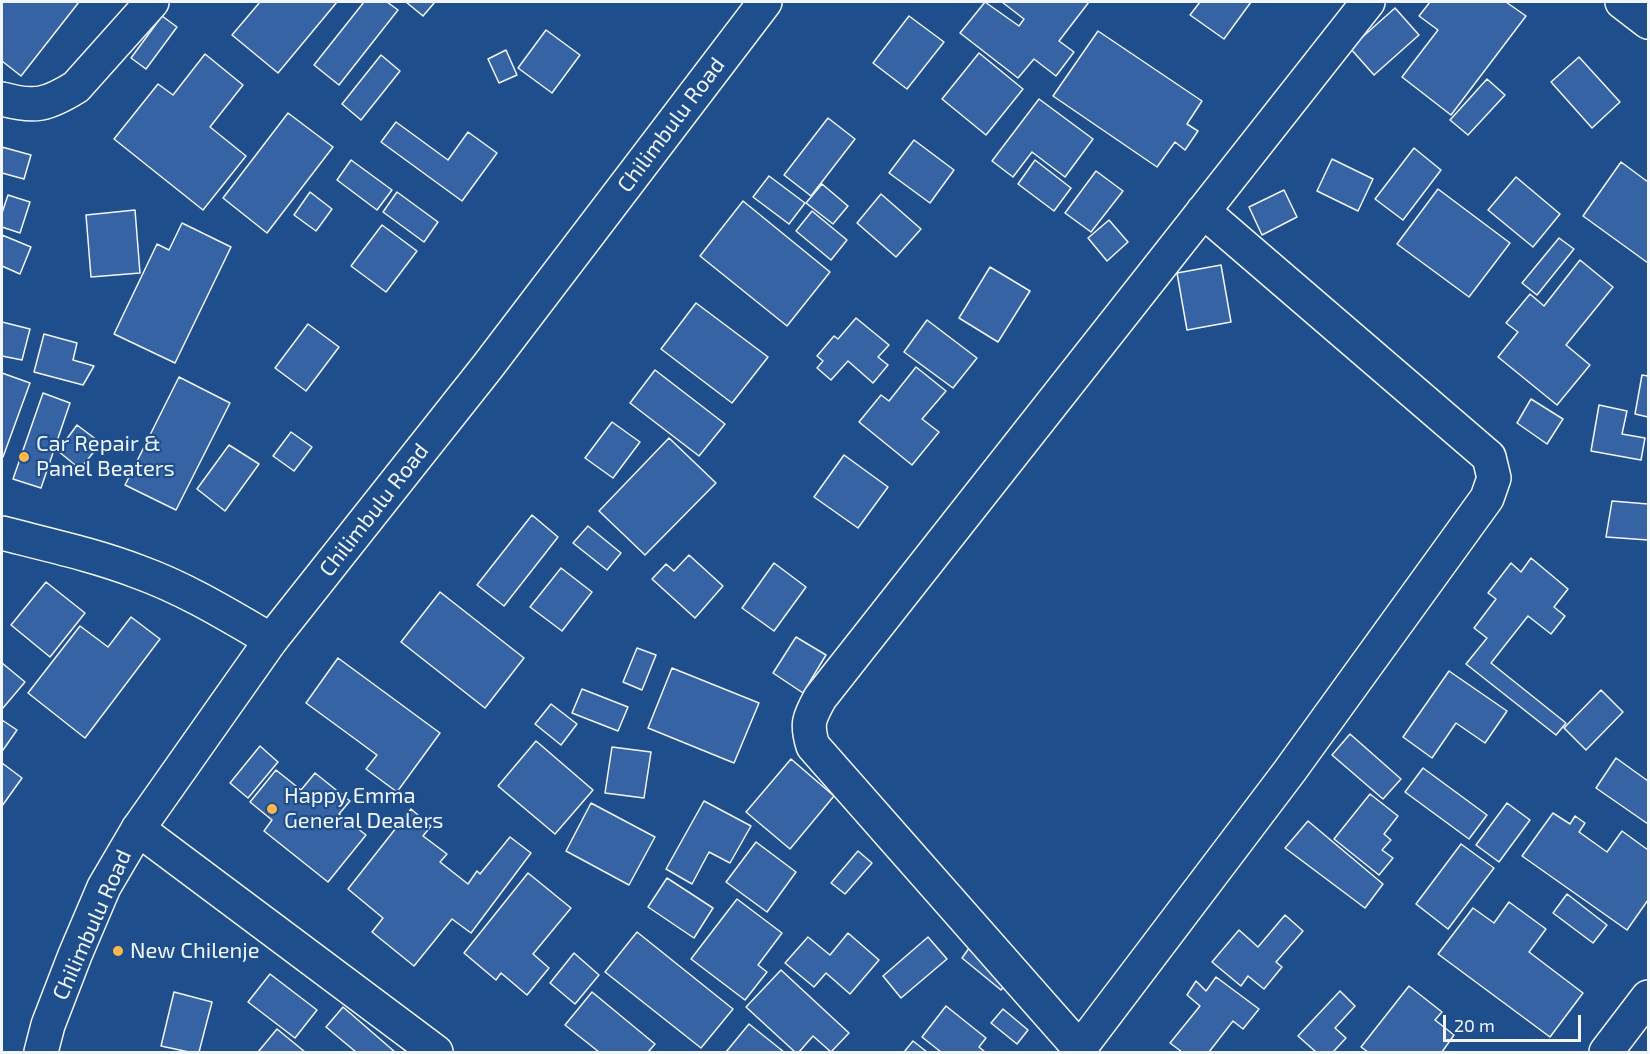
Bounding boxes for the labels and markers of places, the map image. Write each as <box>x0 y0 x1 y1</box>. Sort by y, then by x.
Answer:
place label: Car Repair & Panel Beaters <box>36 431 175 482</box>
marker: Car Repair & Panel Beaters <box>17 450 31 464</box>
place label: Happy Emma General Dealers <box>284 783 443 834</box>
marker: Happy Emma General Dealers <box>265 802 279 816</box>
place label: New Chilenje <box>130 938 260 964</box>
marker: New Chilenje <box>111 944 125 958</box>

